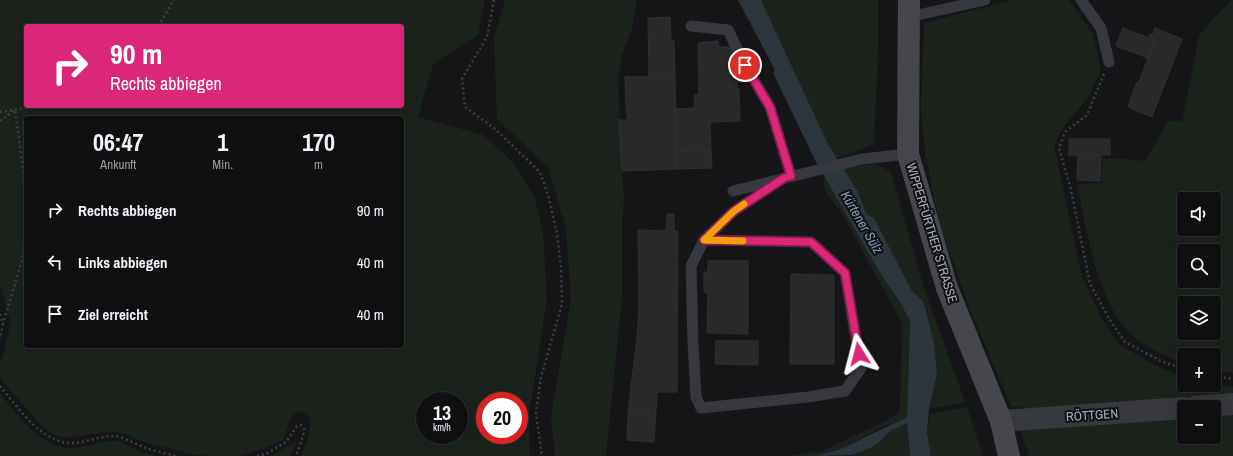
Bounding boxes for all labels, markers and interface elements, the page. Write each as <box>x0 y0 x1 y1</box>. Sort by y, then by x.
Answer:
text: 90 m <box>110 35 162 73</box>
icon: right <box>44 40 96 92</box>
pin <box>728 48 762 82</box>
icon: arrive <box>734 54 756 76</box>
text: Rechts abbiegen <box>110 71 222 96</box>
text: 06:47 <box>93 126 143 158</box>
text: 1 <box>217 126 228 158</box>
text: 170 <box>302 126 335 158</box>
text: Ankunft <box>100 156 136 173</box>
text: Min. <box>212 156 233 173</box>
text: m <box>314 156 323 173</box>
street label: WIPPERFÜRTHER STRASSE <box>903 161 961 305</box>
water label: Kürtener Sülz <box>837 187 887 257</box>
map controls <box>1177 192 1221 444</box>
button: sound <box>1177 192 1221 236</box>
icon: right <box>44 199 66 221</box>
text: Rechts abbiegen <box>78 200 176 221</box>
text: 90 m <box>357 200 384 221</box>
button: search <box>1177 244 1221 288</box>
icon: left <box>44 251 66 273</box>
text: Links abbiegen <box>78 252 168 273</box>
text: 40 m <box>357 252 384 273</box>
button: layers <box>1177 296 1221 340</box>
icon: arrive <box>44 303 66 325</box>
text: Ziel erreicht <box>78 304 148 325</box>
text: 40 m <box>357 304 384 325</box>
position arrow <box>838 333 880 375</box>
button: + <box>1177 348 1221 392</box>
speed limit sign: 20 <box>476 392 528 444</box>
text: 13 <box>433 399 451 426</box>
button: − <box>1177 400 1221 444</box>
street label: RÖTTGEN <box>1065 405 1119 425</box>
text: km/h <box>433 421 451 434</box>

